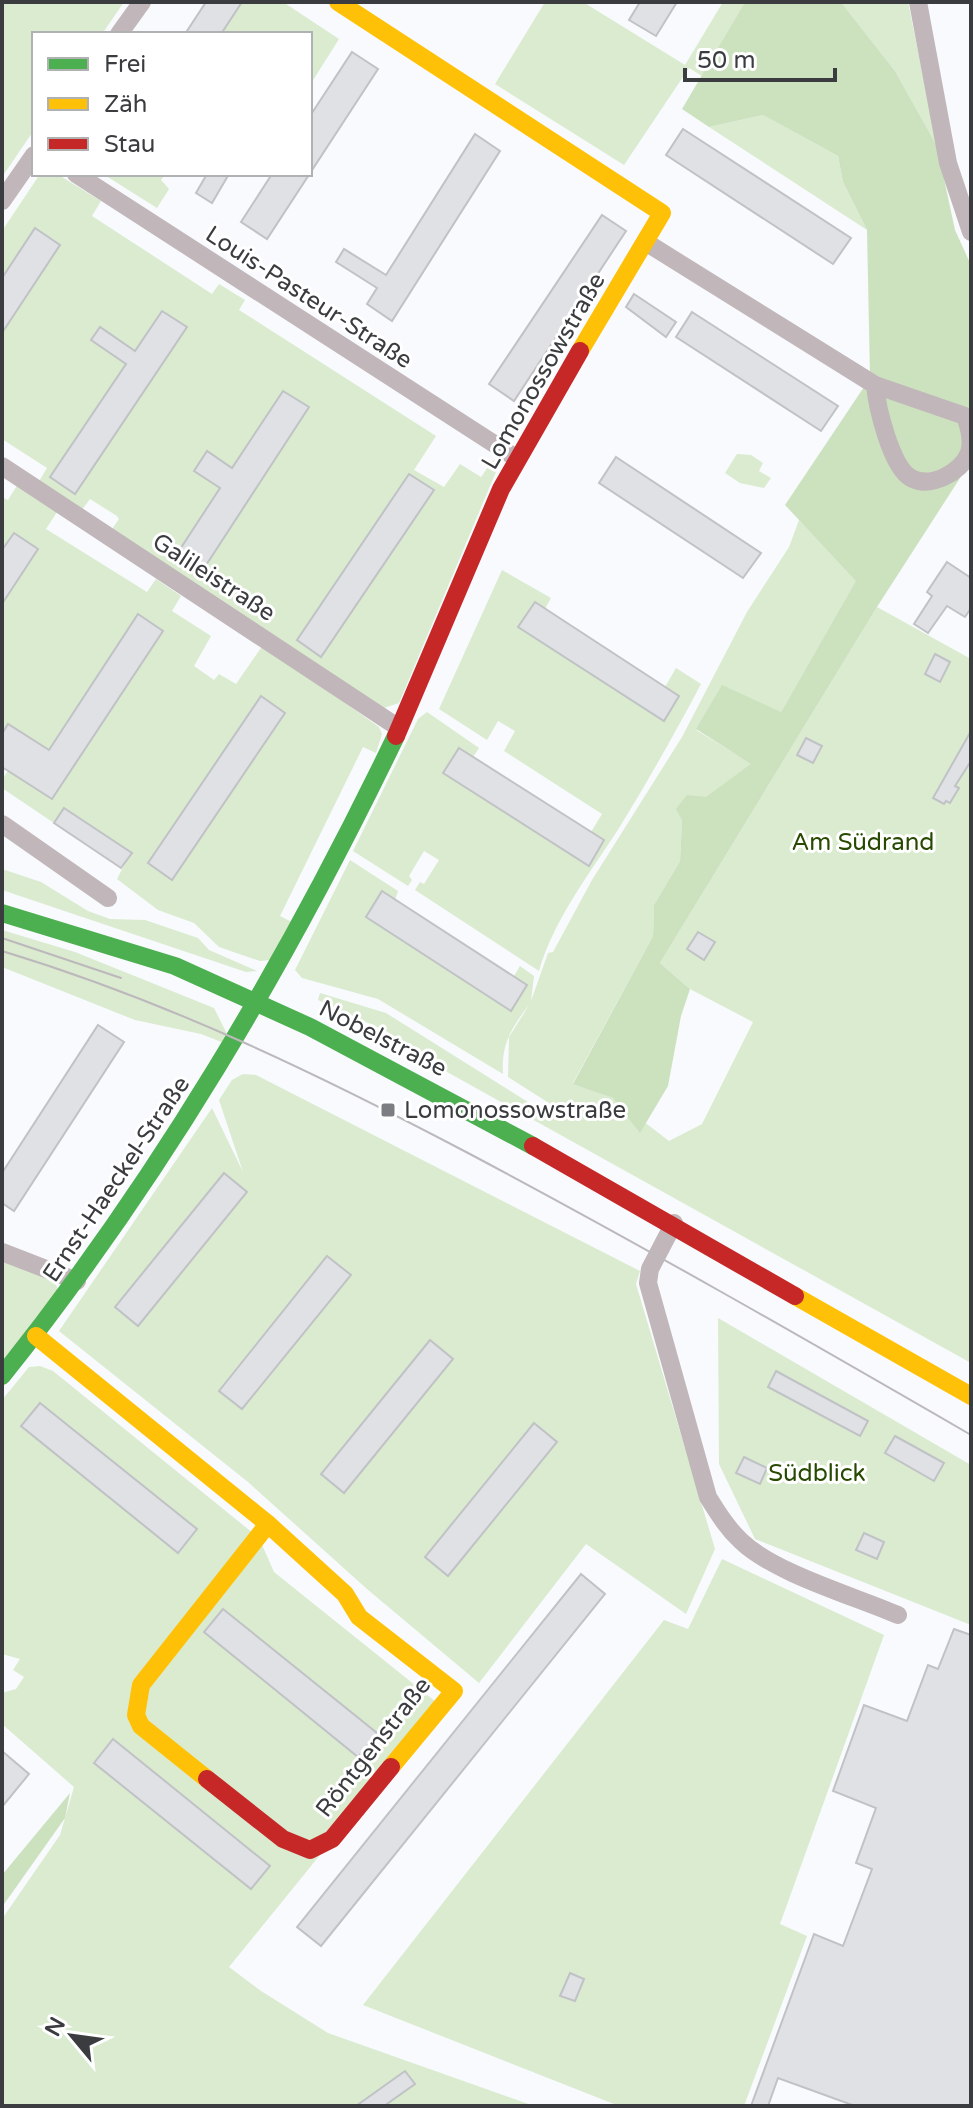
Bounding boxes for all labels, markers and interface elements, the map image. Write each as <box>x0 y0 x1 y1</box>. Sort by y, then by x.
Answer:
legend <box>32 32 312 176</box>
scale bar <box>685 32 835 82</box>
text: 50 m <box>697 46 755 75</box>
text: Frei <box>104 50 146 79</box>
text: Zäh <box>104 90 147 119</box>
text: Stau <box>104 130 155 159</box>
street label: Louis-Pasteur-Straße <box>200 220 418 375</box>
street label: Lomonossowstraße <box>475 268 612 475</box>
street label: Galileistraße <box>147 527 281 628</box>
park label: Am Südrand <box>792 828 934 857</box>
street label: Nobelstraße <box>314 994 452 1083</box>
street label: Ernst-Haeckel-Straße <box>37 1071 196 1288</box>
place label: Lomonossowstraße <box>404 1096 626 1125</box>
marker: Lomonossowstraße <box>379 1101 397 1119</box>
park label: Südblick <box>768 1459 866 1488</box>
street label: Röntgenstraße <box>310 1671 437 1823</box>
north arrow <box>32 1996 112 2076</box>
text: N <box>40 2013 71 2041</box>

